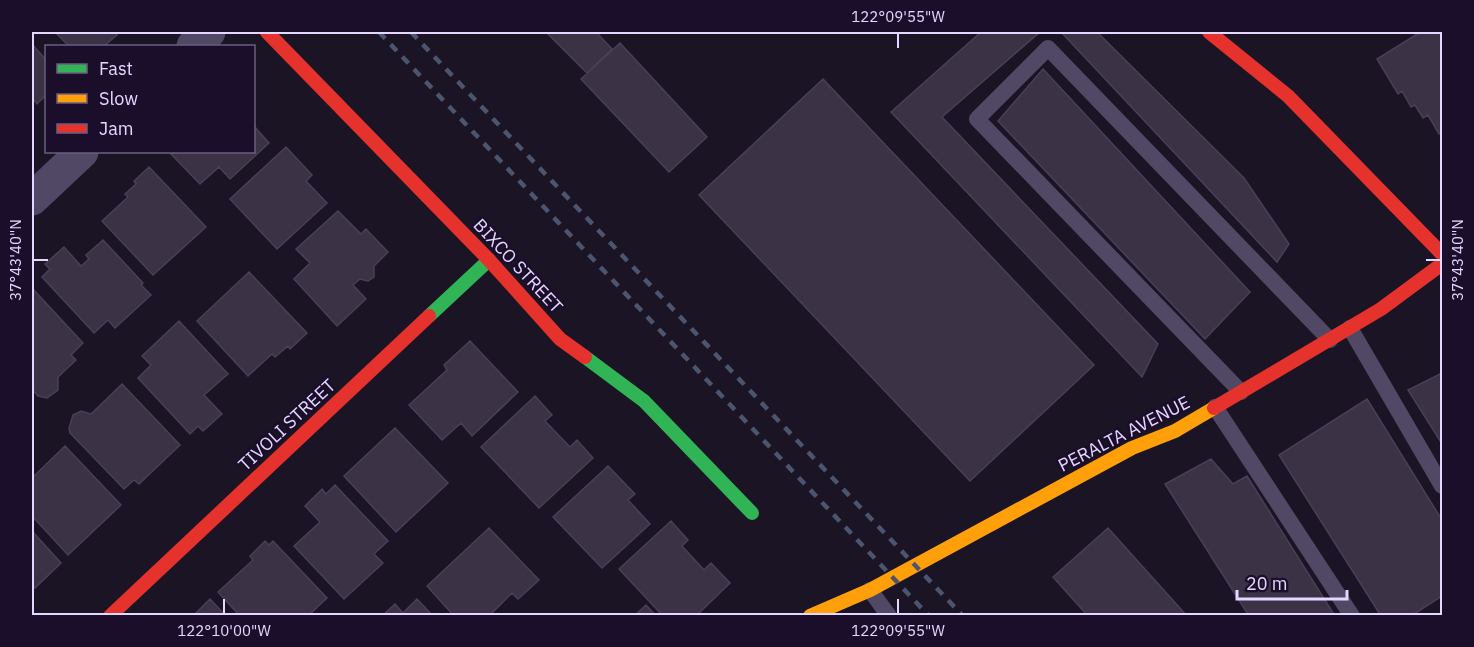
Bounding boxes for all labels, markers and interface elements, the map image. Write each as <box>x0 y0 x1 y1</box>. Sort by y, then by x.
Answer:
text: 122°09'55"W <box>851 7 945 26</box>
legend <box>45 45 255 153</box>
text: Fast <box>99 57 133 80</box>
text: Slow <box>99 87 138 110</box>
text: Jam <box>99 117 134 140</box>
street label: BIXCO STREET <box>469 214 568 318</box>
text: 37°43'40"N <box>6 219 25 301</box>
text: 37°43'40"N <box>1448 219 1467 301</box>
street label: TIVOLI STREET <box>233 374 340 476</box>
street label: PERALTA AVENUE <box>1054 390 1194 477</box>
scale bar <box>1237 563 1346 601</box>
text: 20 m <box>1246 572 1288 595</box>
text: 122°10'00"W <box>177 621 271 640</box>
text: 122°09'55"W <box>851 621 945 640</box>

